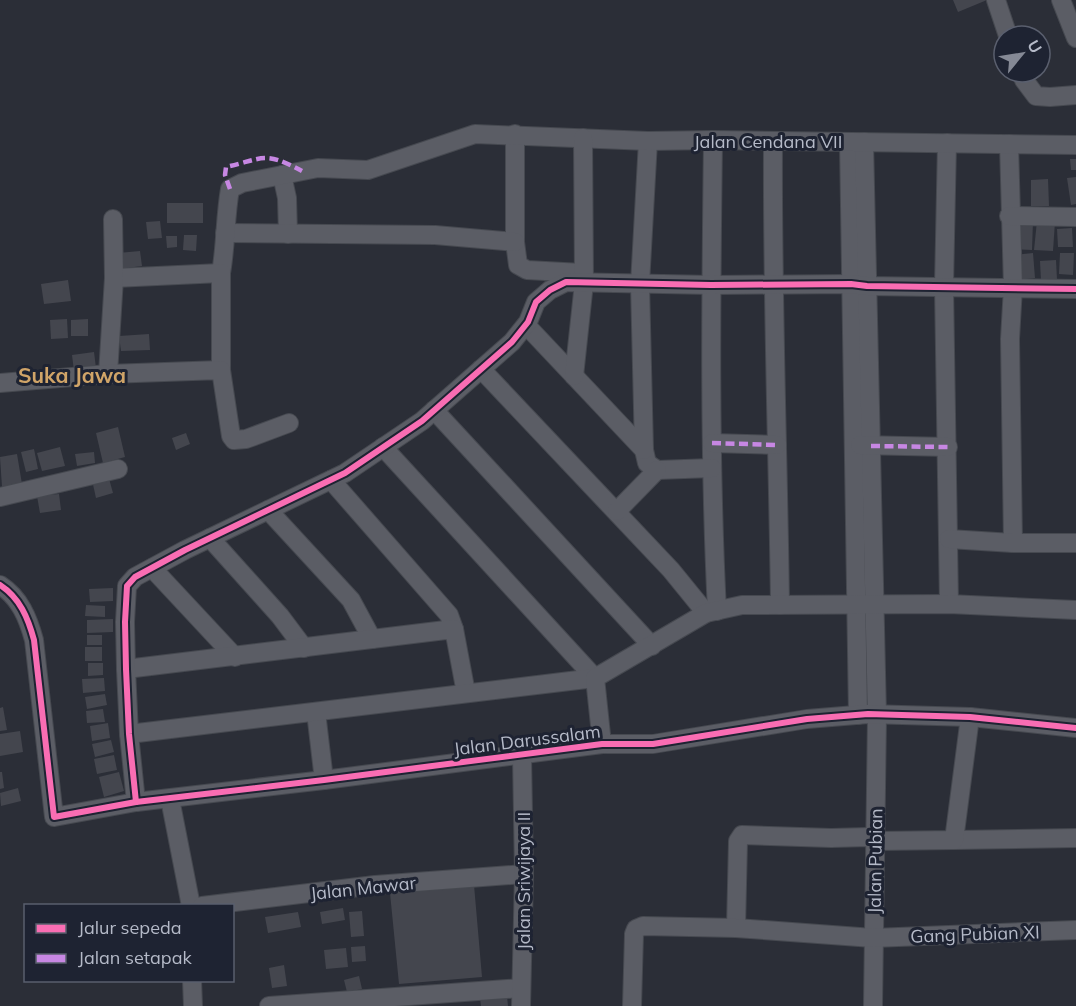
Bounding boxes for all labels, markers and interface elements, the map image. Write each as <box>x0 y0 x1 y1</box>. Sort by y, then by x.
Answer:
north arrow <box>992 24 1052 84</box>
text: U <box>1023 36 1047 57</box>
street label: Jalan Cendana VII <box>694 130 842 153</box>
district label: Suka Jawa <box>18 362 126 388</box>
street label: Jalan Darussalam <box>452 720 602 760</box>
street label: Jalan Pubian <box>863 808 887 914</box>
street label: Jalan Sriwijaya II <box>512 812 535 950</box>
street label: Jalan Mawar <box>309 871 417 905</box>
legend <box>24 904 234 982</box>
text: Jalur sepeda <box>78 916 182 939</box>
street label: Gang Pubian XI <box>910 920 1040 948</box>
text: Jalan setapak <box>78 946 192 969</box>

